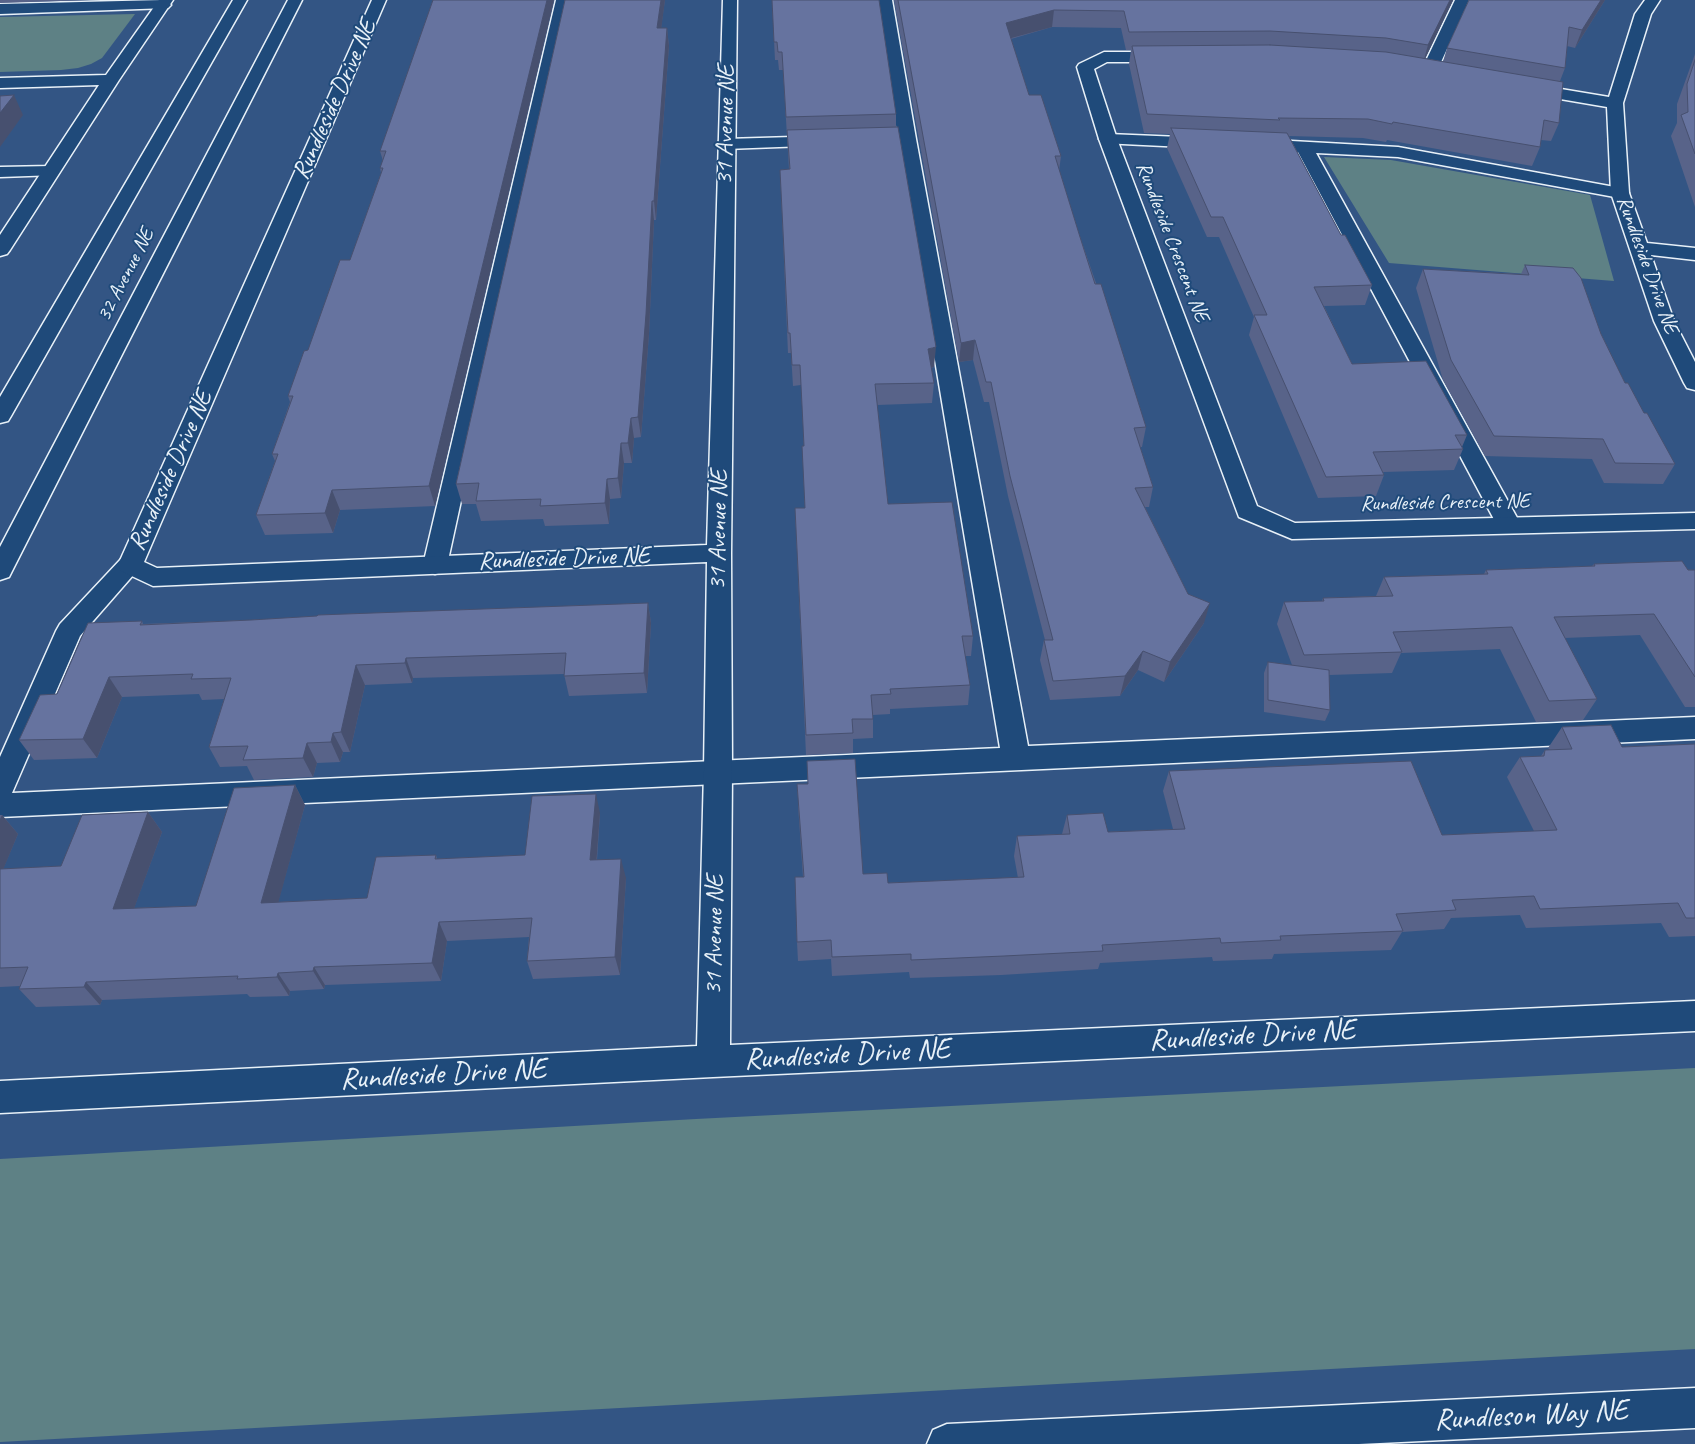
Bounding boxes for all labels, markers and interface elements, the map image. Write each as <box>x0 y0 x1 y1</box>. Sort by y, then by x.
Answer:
street label: Rundleside Drive NE <box>286 15 384 185</box>
street label: 31 Avenue NE <box>710 65 742 185</box>
street label: Rundleside Crescent NE <box>1130 159 1214 325</box>
street label: Rundleside Drive NE <box>1610 193 1684 337</box>
street label: 32 Avenue NE <box>92 224 160 326</box>
street label: Rundleside Drive NE <box>122 386 220 556</box>
street label: 31 Avenue NE <box>703 470 735 590</box>
street label: Rundleside Crescent NE <box>1360 489 1530 517</box>
street label: Rundleside Drive NE <box>478 541 650 577</box>
street label: 31 Avenue NE <box>699 875 731 995</box>
street label: Rundleside Drive NE <box>1148 1013 1356 1059</box>
street label: Rundleside Drive NE <box>743 1032 951 1078</box>
street label: Rundleside Drive NE <box>339 1052 547 1098</box>
street label: Rundleson Way NE <box>1433 1393 1629 1439</box>

